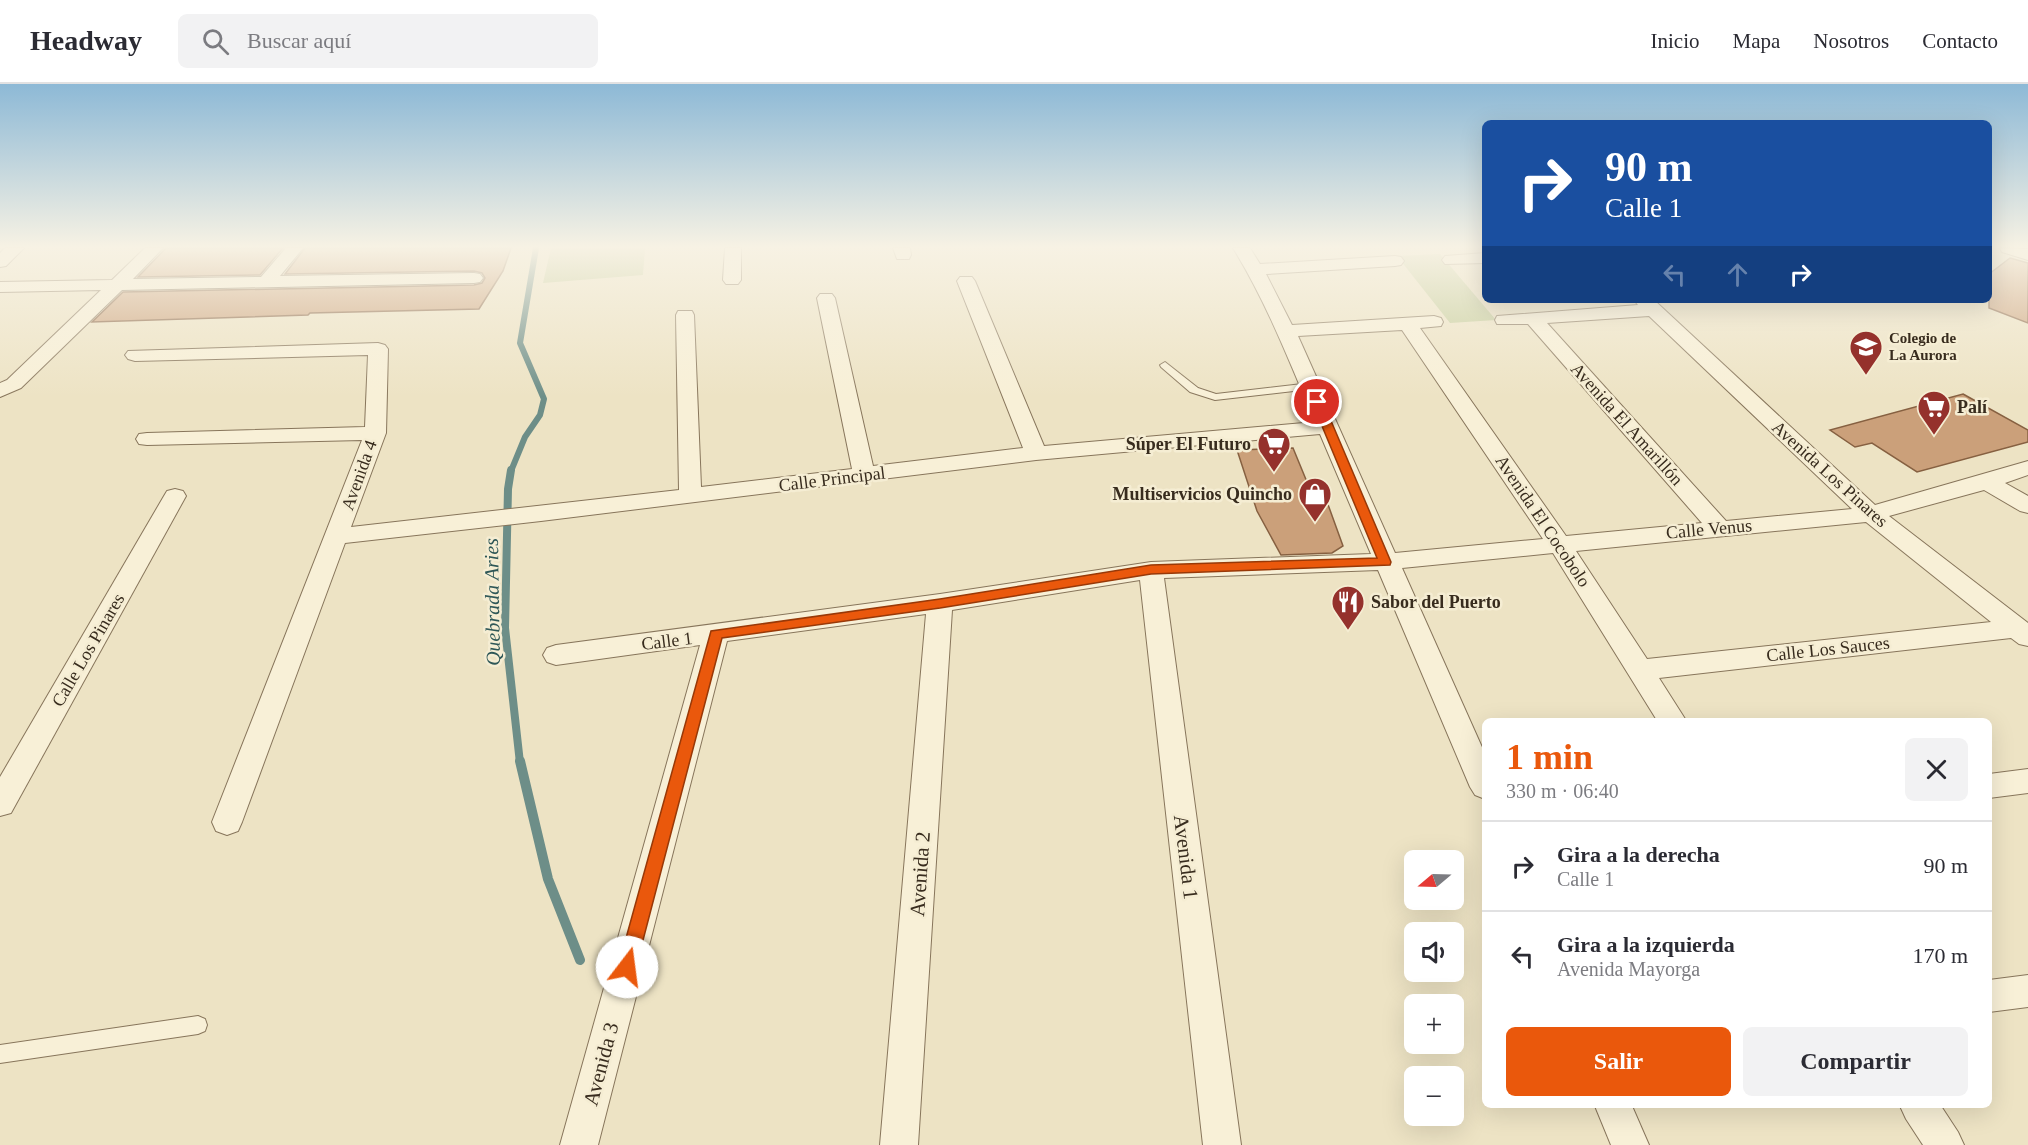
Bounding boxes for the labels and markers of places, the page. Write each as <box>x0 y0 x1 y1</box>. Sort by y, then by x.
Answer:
school or university icon: Colegio de La Aurora <box>1848 329 1884 376</box>
place label: Colegio de La Aurora <box>1889 330 1957 363</box>
pin <box>1291 376 1342 427</box>
supermarket icon: Palí <box>1916 389 1952 436</box>
place label: Palí <box>1957 397 1988 417</box>
supermarket icon: Súper El Futuro <box>1256 426 1292 473</box>
place label: Súper El Futuro <box>1126 434 1251 454</box>
shop icon: Multiservicios Quincho <box>1297 476 1333 523</box>
place label: Multiservicios Quincho <box>1113 484 1292 504</box>
restaurant icon: Sabor del Puerto <box>1330 584 1366 631</box>
place label: Sabor del Puerto <box>1371 592 1501 612</box>

